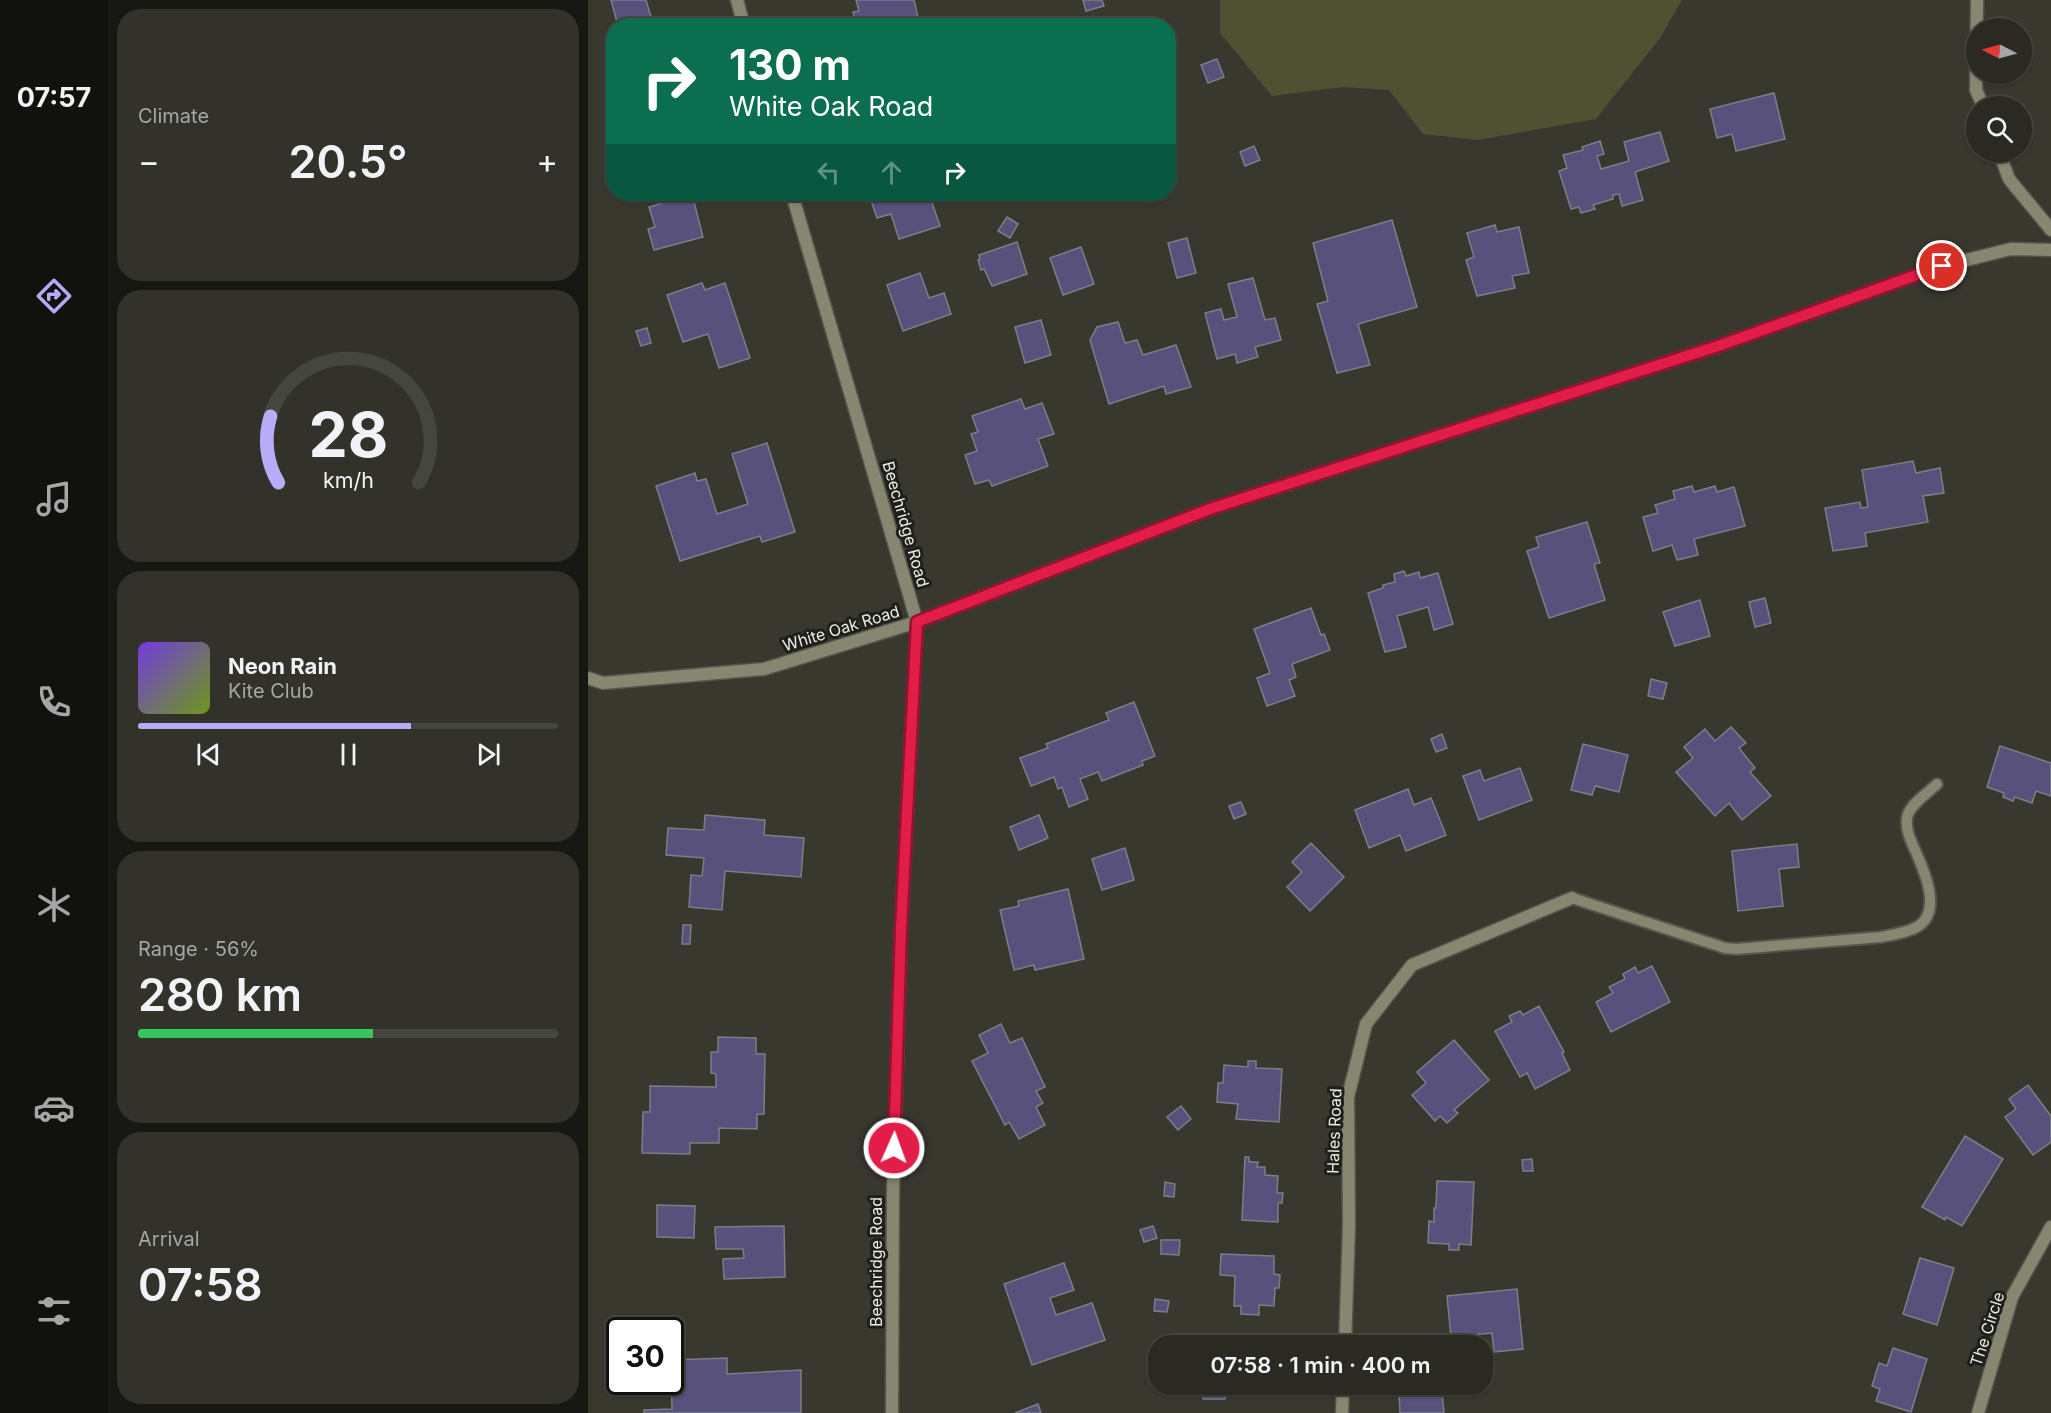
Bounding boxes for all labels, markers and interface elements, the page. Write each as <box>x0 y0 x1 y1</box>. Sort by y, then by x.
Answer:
north arrow <box>1966 18 2032 84</box>
map controls <box>1966 18 2032 162</box>
text: 130 m <box>729 39 851 90</box>
icon: right <box>630 42 708 120</box>
text: 07:57 <box>17 81 91 114</box>
text: White Oak Road <box>729 90 933 123</box>
button: search <box>1966 96 2032 162</box>
text: Climate <box>138 104 209 128</box>
text: 20.5° <box>288 134 408 189</box>
text: − <box>138 141 160 181</box>
text: + <box>536 141 558 181</box>
icon: left <box>812 156 845 189</box>
icon: ahead <box>875 156 908 189</box>
icon: right <box>938 156 971 189</box>
pin <box>1916 240 1967 291</box>
icon: arrive <box>1925 249 1958 282</box>
icon: directions <box>33 275 75 317</box>
text: 28 <box>308 397 388 472</box>
street label: Beechridge Road <box>878 459 934 589</box>
text: km/h <box>323 467 373 493</box>
icon: music <box>33 478 75 520</box>
street label: White Oak Road <box>780 601 902 655</box>
text: Neon Rain <box>228 653 337 679</box>
text: Kite Club <box>228 679 314 703</box>
icon: phone <box>33 681 75 723</box>
icon: previous <box>192 738 225 771</box>
icon: pause <box>332 738 365 771</box>
icon: next <box>472 738 505 771</box>
icon: climate <box>33 884 75 926</box>
text: Range · 56% <box>138 937 259 961</box>
text: 280 km <box>138 967 302 1022</box>
icon: car <box>33 1087 75 1129</box>
street label: Hales Road <box>1323 1088 1345 1174</box>
position arrow <box>862 1116 926 1180</box>
street label: Beechridge Road <box>866 1197 886 1327</box>
text: Arrival <box>138 1227 200 1251</box>
text: 07:58 <box>138 1257 263 1312</box>
street label: The Circle <box>1966 1289 2008 1369</box>
icon: filters <box>33 1290 75 1332</box>
speed limit sign: 30 <box>606 1317 684 1395</box>
text: 07:58 · 1 min · 400 m <box>1210 1352 1431 1378</box>

